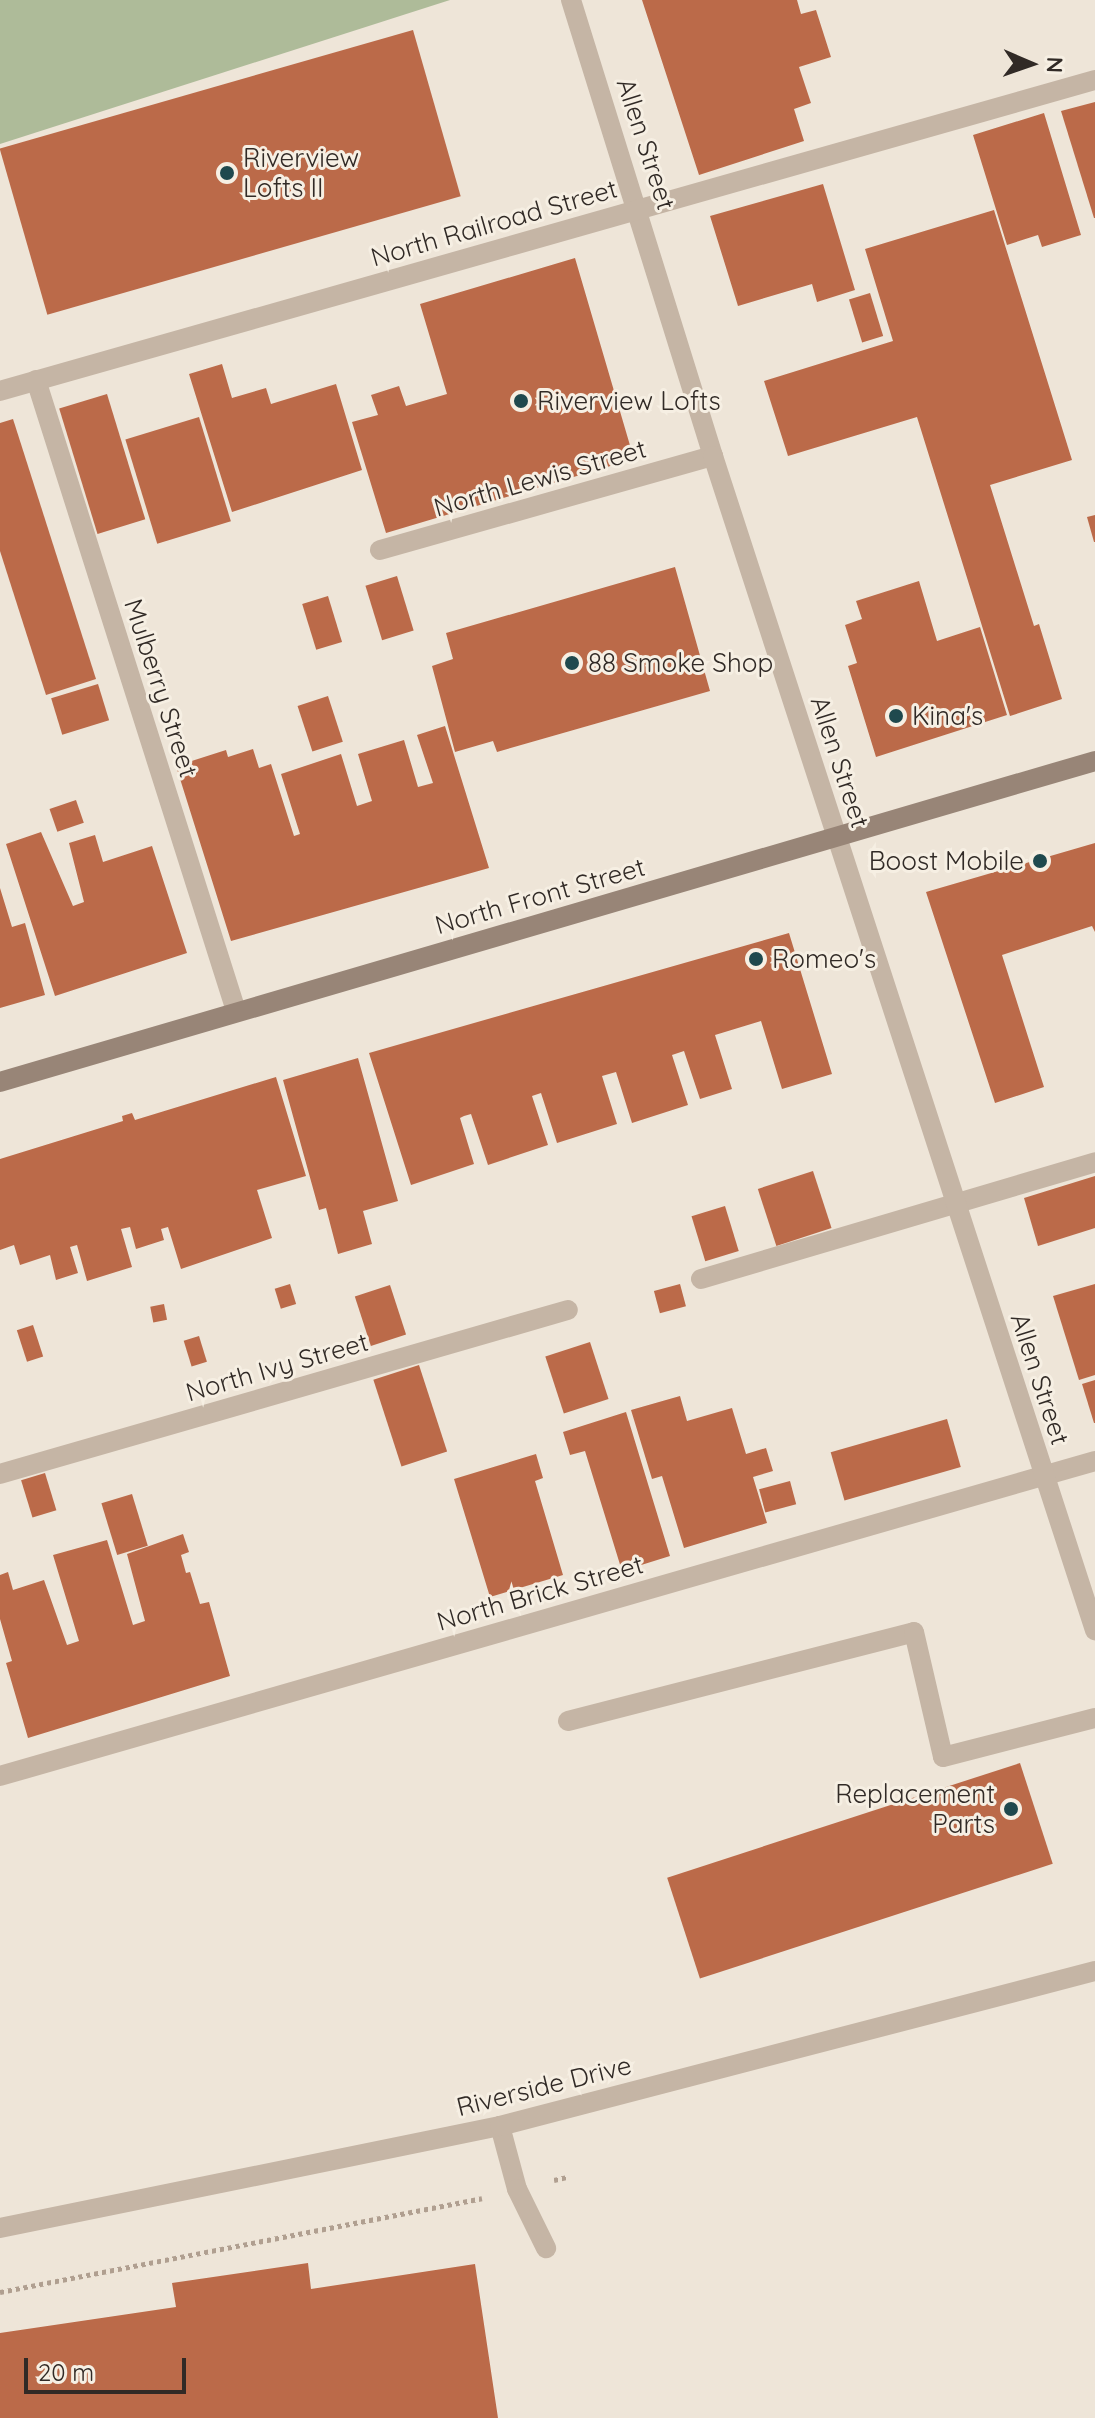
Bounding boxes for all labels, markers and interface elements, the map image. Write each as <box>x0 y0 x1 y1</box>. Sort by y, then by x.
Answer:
north arrow <box>991 24 1071 104</box>
text: N <box>1041 56 1069 73</box>
street label: Allen Street <box>610 74 682 214</box>
place label: Riverview Lofts II <box>243 142 359 204</box>
marker: Riverview Lofts II <box>218 164 236 182</box>
street label: North Railroad Street <box>367 173 621 273</box>
place label: Riverview Lofts <box>537 385 721 417</box>
marker: Riverview Lofts <box>512 392 530 410</box>
street label: North Lewis Street <box>430 433 650 523</box>
street label: Mulberry Street <box>117 595 205 781</box>
place label: 88 Smoke Shop <box>588 647 773 679</box>
marker: 88 Smoke Shop <box>563 654 581 672</box>
street label: Allen Street <box>804 692 876 832</box>
place label: Kina's <box>912 700 983 732</box>
marker: Kina's <box>887 707 905 725</box>
place label: Boost Mobile <box>869 845 1024 877</box>
street label: North Front Street <box>431 851 649 941</box>
marker: Boost Mobile <box>1031 852 1049 870</box>
place label: Romeo's <box>772 943 876 975</box>
marker: Romeo's <box>747 950 765 968</box>
street label: Allen Street <box>1004 1309 1076 1449</box>
street label: North Ivy Street <box>182 1326 372 1408</box>
street label: North Brick Street <box>433 1549 647 1637</box>
place label: Replacement Parts <box>835 1778 995 1840</box>
marker: Replacement Parts <box>1002 1800 1020 1818</box>
street label: Riverside Drive <box>453 2049 635 2123</box>
scale bar <box>28 2342 190 2392</box>
text: 20 m <box>38 2357 94 2387</box>

